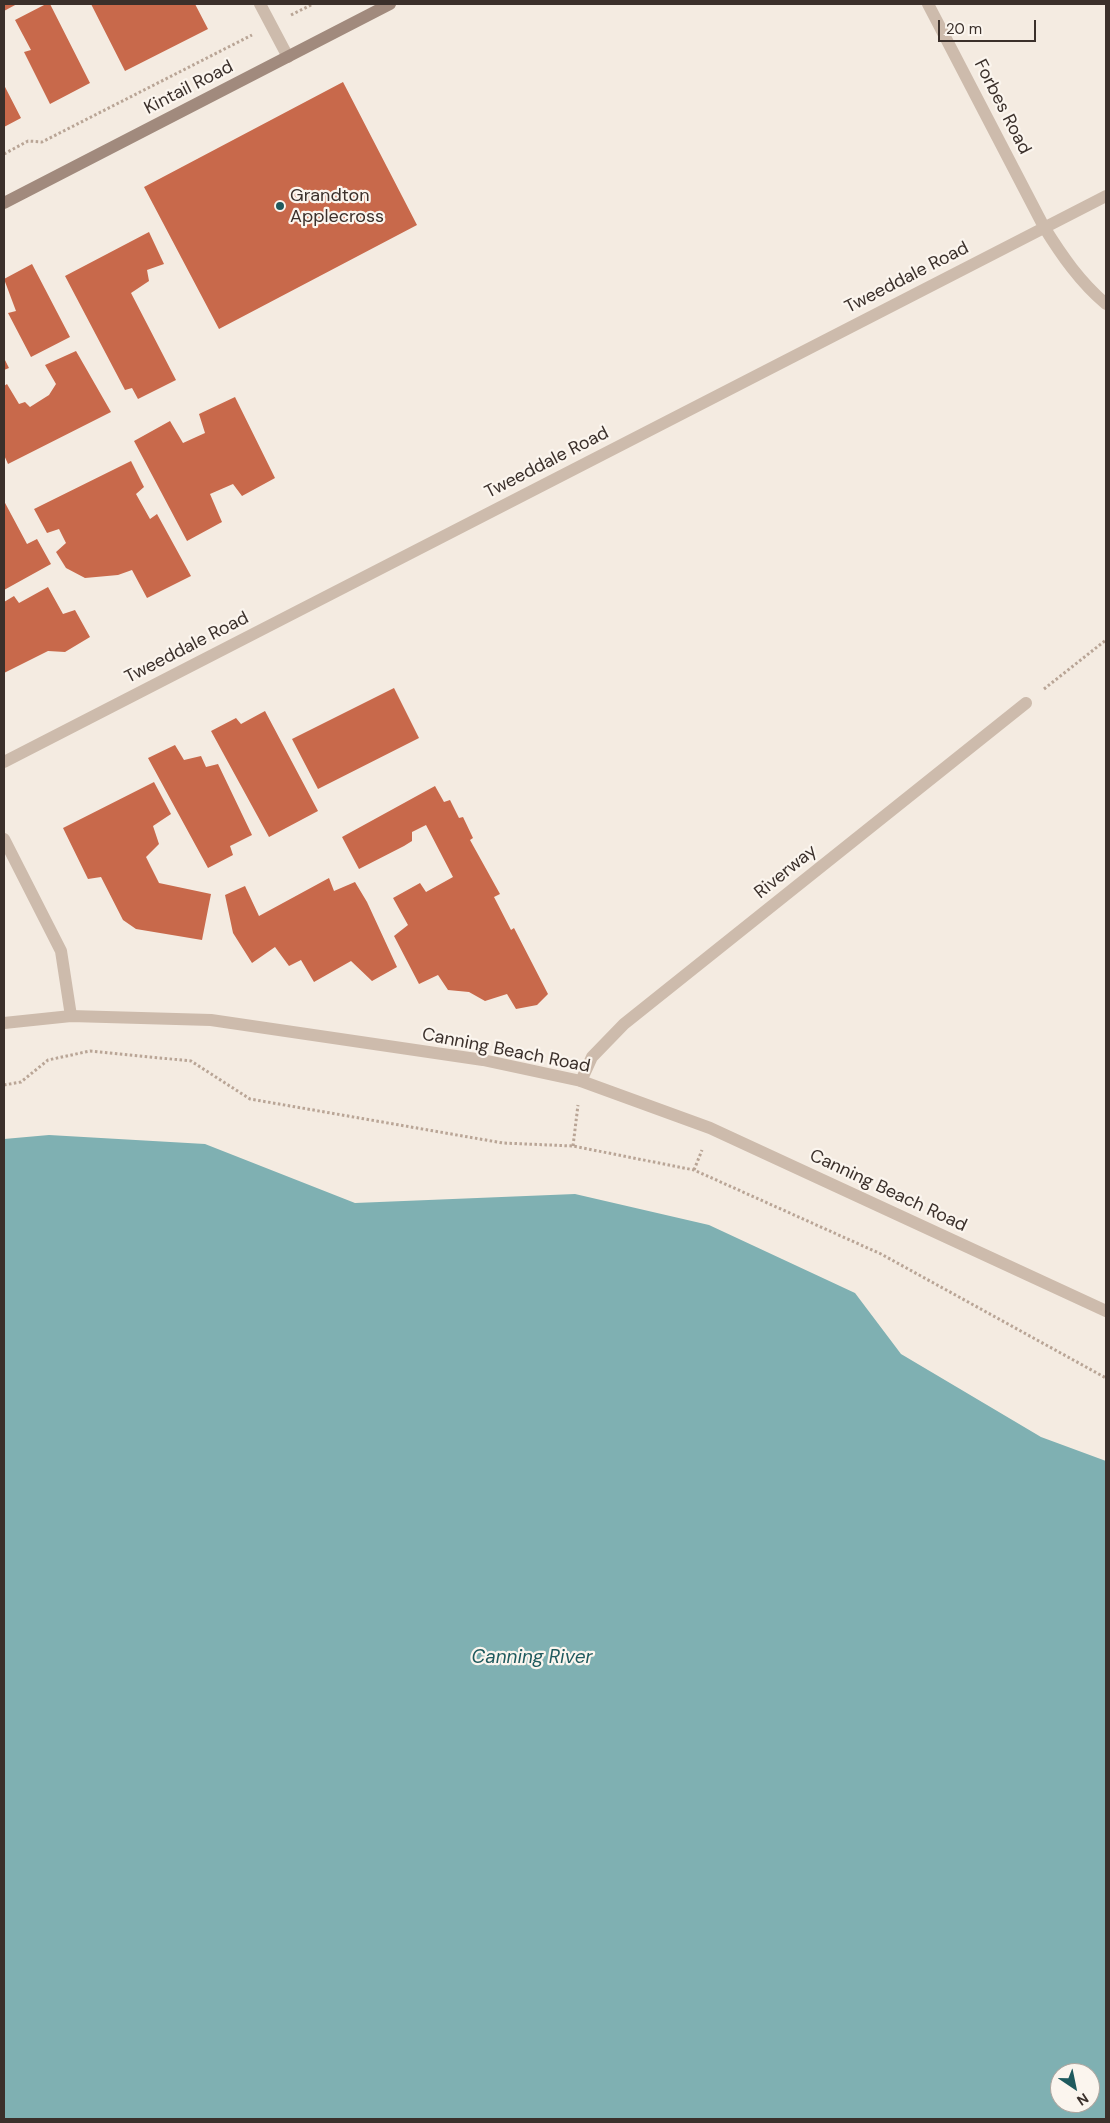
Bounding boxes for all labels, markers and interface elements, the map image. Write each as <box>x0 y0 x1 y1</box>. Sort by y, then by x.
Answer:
scale bar <box>940 10 1038 42</box>
text: 20 m <box>946 19 982 39</box>
street label: Kintail Road <box>141 56 237 120</box>
street label: Forbes Road <box>969 56 1035 158</box>
place label: Grandton Applecross <box>290 185 384 228</box>
marker: Grandton Applecross <box>274 200 286 212</box>
street label: Tweeddale Road <box>841 237 973 319</box>
street label: Tweeddale Road <box>481 422 613 504</box>
street label: Tweeddale Road <box>121 607 253 689</box>
street label: Riverway <box>750 840 822 904</box>
street label: Canning Beach Road <box>420 1024 592 1078</box>
street label: Canning Beach Road <box>806 1145 970 1237</box>
water label: Canning River <box>471 1647 593 1669</box>
north arrow <box>1050 2063 1100 2113</box>
text: N <box>1074 2089 1092 2110</box>

